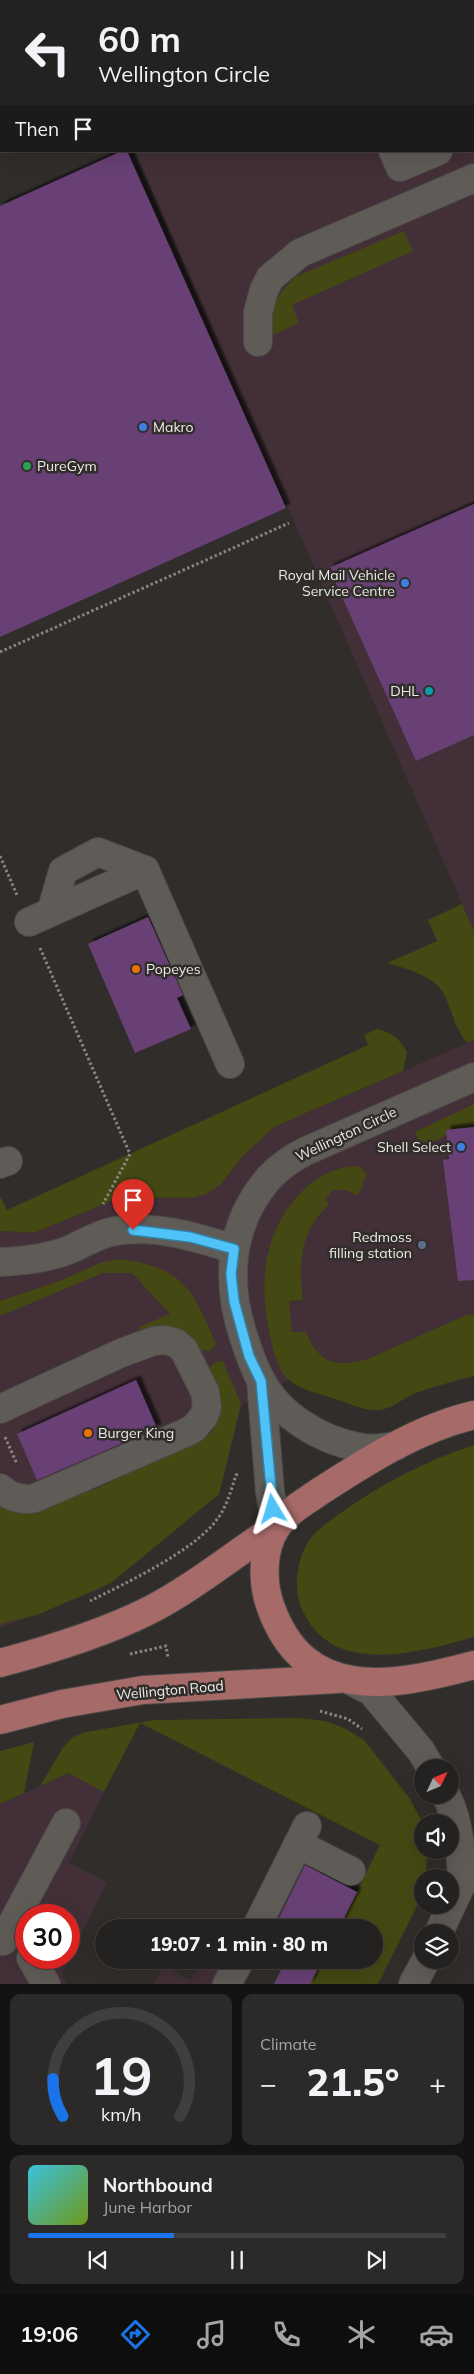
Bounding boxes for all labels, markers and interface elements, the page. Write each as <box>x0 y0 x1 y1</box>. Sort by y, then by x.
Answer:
text: 60 m <box>98 17 181 61</box>
icon: left <box>15 20 80 85</box>
text: Wellington Circle <box>98 60 270 88</box>
icon: arrive <box>69 115 97 143</box>
text: Then <box>15 117 59 141</box>
place label: Makro <box>153 418 194 436</box>
marker: Makro <box>137 421 149 433</box>
place label: PureGym <box>37 457 97 475</box>
marker: PureGym <box>21 460 33 472</box>
place label: Royal Mail Vehicle Service Centre <box>278 566 395 600</box>
marker: Royal Mail Vehicle Service Centre <box>399 577 411 589</box>
place label: DHL <box>390 682 419 700</box>
marker: DHL <box>423 685 435 697</box>
place label: Popeyes <box>146 960 201 978</box>
marker: Popeyes <box>130 963 142 975</box>
street label: Wellington Circle <box>293 1103 399 1165</box>
place label: Shell Select <box>377 1138 451 1156</box>
marker: Shell Select <box>455 1141 467 1153</box>
pin <box>112 1179 154 1230</box>
icon: arrive <box>119 1186 147 1214</box>
place label: Redmoss filling station <box>329 1228 412 1262</box>
marker: Redmoss filling station <box>416 1239 428 1251</box>
place label: Burger King <box>98 1424 174 1442</box>
marker: Burger King <box>82 1427 94 1439</box>
position arrow <box>246 1482 298 1534</box>
street label: Wellington Road <box>115 1676 225 1704</box>
north arrow <box>414 1759 459 1804</box>
map controls <box>414 1759 459 1969</box>
button: sound <box>414 1814 459 1859</box>
button: search <box>414 1869 459 1914</box>
speed limit sign: 30 <box>15 1904 80 1969</box>
button: layers <box>414 1924 459 1969</box>
text: 19:07 · 1 min · 80 m <box>150 1932 328 1956</box>
text: Climate <box>260 2034 316 2054</box>
text: 19 <box>90 2043 152 2108</box>
text: 21.5° <box>307 2058 399 2106</box>
text: − <box>260 2066 277 2101</box>
text: + <box>429 2066 446 2101</box>
text: km/h <box>101 2103 141 2125</box>
text: Northbound <box>103 2173 213 2197</box>
text: June Harbor <box>103 2197 192 2217</box>
icon: previous <box>84 2246 112 2274</box>
icon: pause <box>223 2246 251 2274</box>
icon: next <box>362 2246 390 2274</box>
icon: directions <box>118 2317 153 2352</box>
icon: music <box>194 2317 229 2352</box>
icon: phone <box>269 2317 304 2352</box>
icon: climate <box>344 2317 379 2352</box>
icon: car <box>419 2317 454 2352</box>
text: 19:06 <box>20 2320 78 2348</box>

